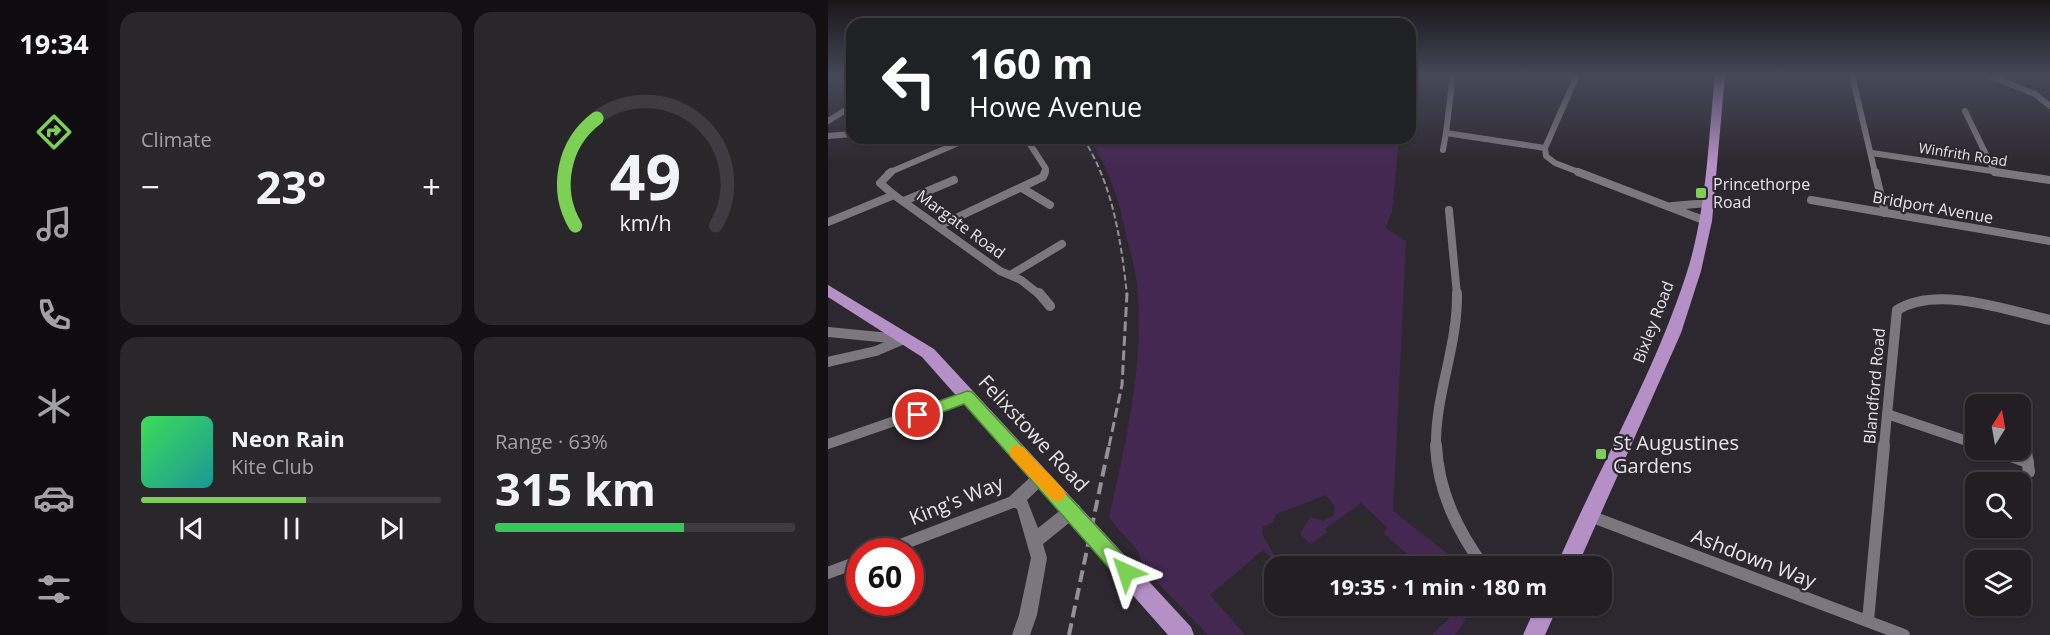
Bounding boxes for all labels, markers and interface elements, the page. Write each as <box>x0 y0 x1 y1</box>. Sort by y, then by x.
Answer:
text: 19:34 <box>19 25 89 62</box>
text: 160 m <box>969 34 1093 91</box>
icon: left <box>870 42 948 120</box>
text: Howe Avenue <box>969 88 1142 125</box>
icon: directions <box>33 111 75 153</box>
text: Climate <box>141 126 212 153</box>
text: 49 <box>609 133 681 218</box>
street label: Winfrith Road <box>1917 138 2009 170</box>
text: 23° <box>256 156 326 217</box>
text: − <box>141 164 160 209</box>
text: + <box>422 164 441 209</box>
place label: Princethorpe Road <box>1713 173 1810 213</box>
street label: Margate Road <box>912 184 1010 264</box>
marker: Princethorpe Road <box>1694 186 1708 200</box>
street label: Bridport Avenue <box>1871 186 1995 228</box>
icon: music <box>33 203 75 245</box>
text: km/h <box>619 208 671 237</box>
street label: Bixley Road <box>1627 278 1679 366</box>
icon: phone <box>33 294 75 336</box>
street label: Blandford Road <box>1858 327 1890 445</box>
street label: Felixstowe Road <box>973 369 1095 497</box>
icon: climate <box>33 385 75 427</box>
pin <box>892 389 943 440</box>
north arrow <box>1965 394 2031 460</box>
map controls <box>1965 394 2031 616</box>
icon: arrive <box>901 398 934 431</box>
text: Neon Rain <box>231 423 345 453</box>
text: Range · 63% <box>495 428 608 455</box>
place label: St Augustines Gardens <box>1613 429 1739 479</box>
marker: St Augustines Gardens <box>1594 447 1608 461</box>
text: Kite Club <box>231 453 314 480</box>
text: 315 km <box>495 458 656 519</box>
street label: King's Way <box>905 469 1008 531</box>
button: search <box>1965 472 2031 538</box>
icon: car <box>33 477 75 519</box>
icon: previous <box>175 512 208 545</box>
icon: pause <box>275 512 308 545</box>
icon: next <box>375 512 408 545</box>
street label: Ashdown Way <box>1688 522 1821 594</box>
speed limit sign: 60 <box>846 538 924 616</box>
position arrow <box>1094 540 1158 604</box>
button: layers <box>1965 550 2031 616</box>
icon: filters <box>33 568 75 610</box>
text: 19:35 · 1 min · 180 m <box>1329 571 1547 601</box>

